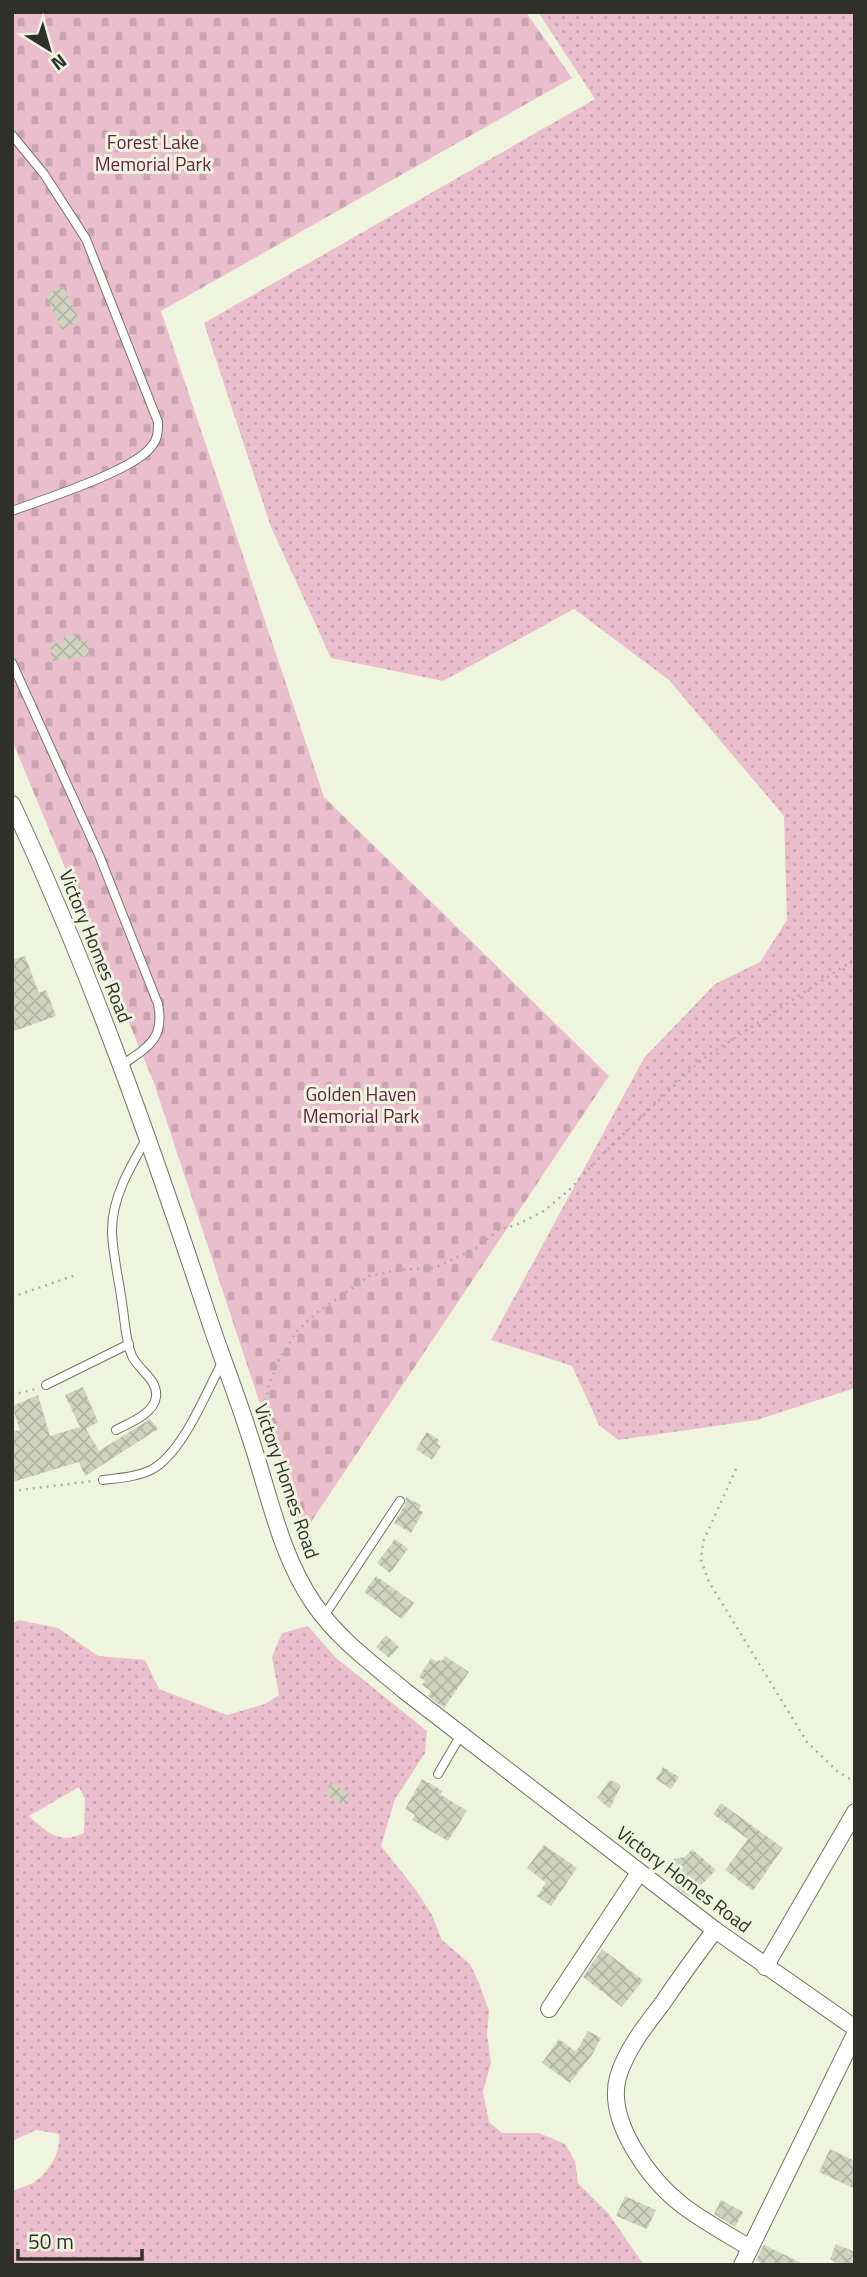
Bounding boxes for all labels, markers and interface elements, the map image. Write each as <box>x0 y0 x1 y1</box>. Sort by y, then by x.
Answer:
north arrow <box>14 14 84 84</box>
text: N <box>46 47 74 79</box>
park label: Forest Lake Memorial Park <box>95 127 211 178</box>
street label: Victory Homes Road <box>53 865 140 1027</box>
park label: Golden Haven Memorial Park <box>303 1079 419 1130</box>
street label: Victory Homes Road <box>247 1399 328 1562</box>
street label: Victory Homes Road <box>611 1818 758 1939</box>
scale bar <box>18 2218 142 2262</box>
text: 50 m <box>28 2225 74 2257</box>

